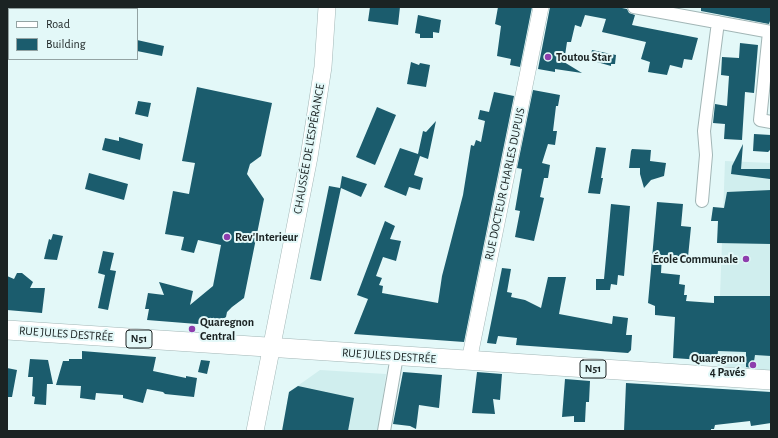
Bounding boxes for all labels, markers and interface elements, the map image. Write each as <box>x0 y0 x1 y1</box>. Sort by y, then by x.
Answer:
legend <box>8 8 138 60</box>
text: Road <box>46 18 70 30</box>
text: Building <box>46 38 86 50</box>
place label: Toutou Star <box>556 50 611 64</box>
marker: Toutou Star <box>543 52 553 62</box>
street label: CHAUSSÉE DE L'ESPÉRANCE <box>290 83 328 215</box>
street label: RUE DOCTEUR CHARLES DUPUIS <box>482 106 528 262</box>
place label: Rev'Interieur <box>235 230 298 244</box>
marker: Rev'Interieur <box>222 232 232 242</box>
place label: École Communale <box>653 252 738 266</box>
marker: École Communale <box>741 254 751 264</box>
place label: Quaregnon Central <box>200 315 254 343</box>
street label: RUE JULES DESTRÉE <box>18 324 114 344</box>
marker: Quaregnon Central <box>187 324 197 334</box>
road number: N51 <box>126 330 152 348</box>
street label: RUE JULES DESTRÉE <box>341 346 437 366</box>
place label: Quaregnon 4 Pavés <box>691 351 745 379</box>
road number: N51 <box>580 360 606 378</box>
marker: Quaregnon 4 Pavés <box>748 360 758 370</box>

